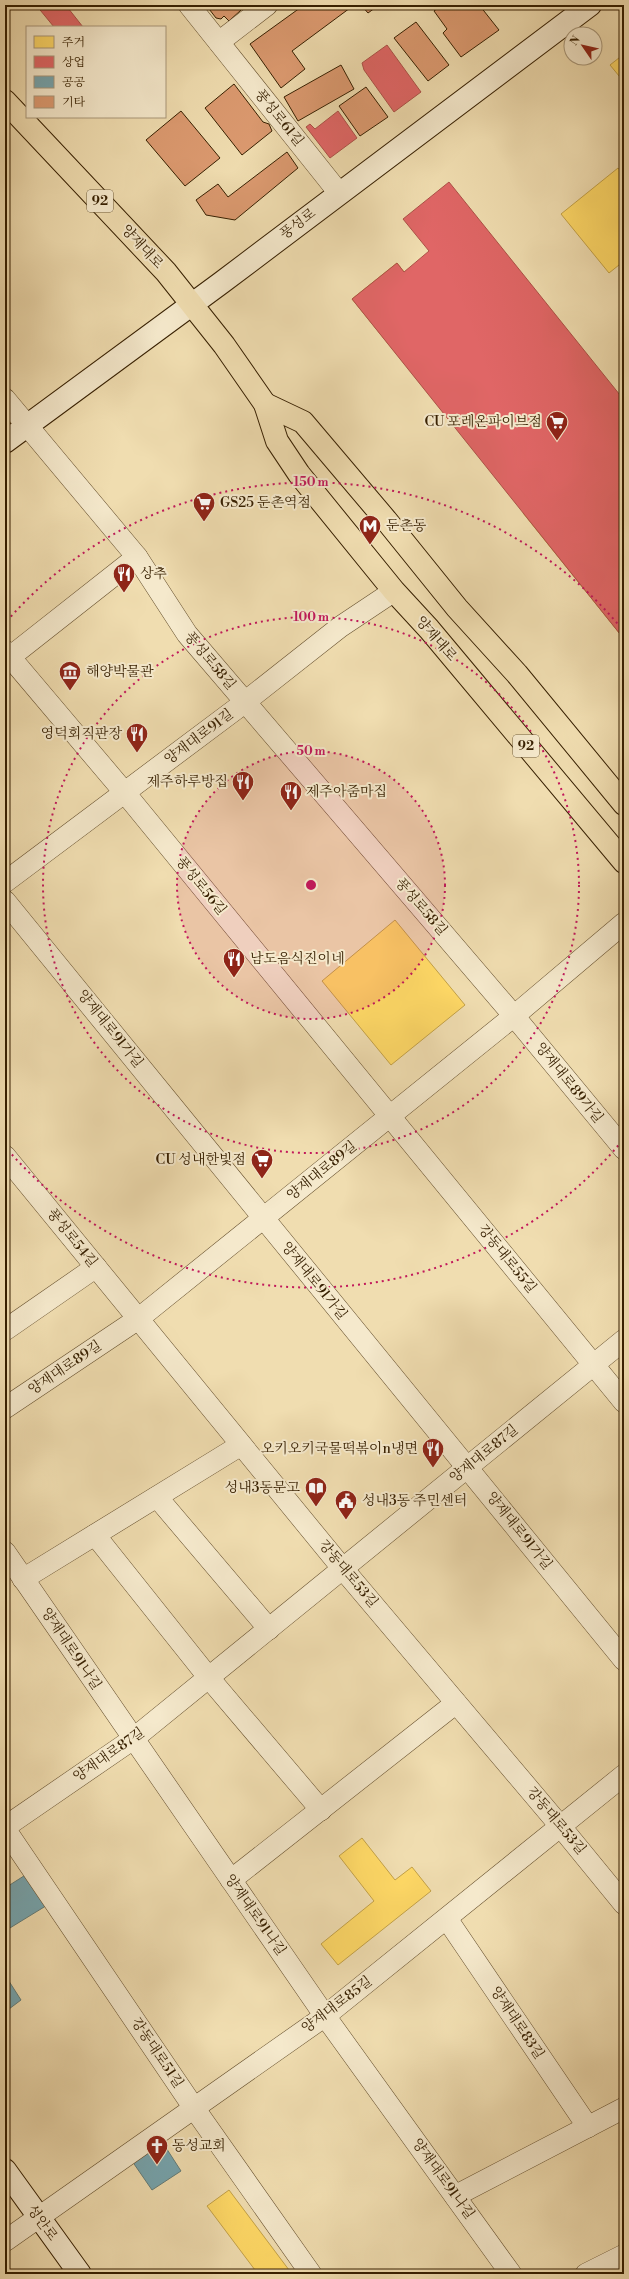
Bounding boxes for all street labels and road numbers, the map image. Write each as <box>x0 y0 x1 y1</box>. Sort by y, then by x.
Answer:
street label: 풍성로61길 <box>251 86 307 150</box>
road number: 92 <box>87 190 113 212</box>
street label: 풍성로 <box>276 204 320 243</box>
street label: 양재대로 <box>117 221 167 273</box>
street label: 양재대로 <box>411 613 461 666</box>
street label: 풍성로58길 <box>180 628 240 694</box>
street label: 양재대로91길 <box>161 705 237 769</box>
road number: 92 <box>513 735 539 757</box>
street label: 풍성로56길 <box>172 853 230 919</box>
street label: 풍성로58길 <box>391 875 451 939</box>
street label: 양재대로91가길 <box>73 986 147 1072</box>
street label: 양재대로89가길 <box>531 1039 607 1127</box>
street label: 양재대로89길 <box>283 1137 361 1205</box>
street label: 풍성로54길 <box>43 1205 101 1271</box>
street label: 강동대로55길 <box>474 1221 540 1297</box>
street label: 양재대로91가길 <box>277 1238 351 1324</box>
street label: 양재대로89길 <box>25 1337 105 1399</box>
street label: 양재대로87길 <box>446 1421 522 1487</box>
street label: 양재대로91가길 <box>482 1488 556 1574</box>
street label: 강동대로53길 <box>314 1536 382 1612</box>
street label: 양재대로91나길 <box>37 1604 105 1694</box>
street label: 양재대로87길 <box>70 1724 148 1786</box>
street label: 강동대로53길 <box>522 1783 590 1859</box>
street label: 양재대로91나길 <box>220 1871 290 1959</box>
street label: 양재대로85길 <box>298 1973 376 2037</box>
street label: 양재대로83길 <box>486 1983 548 2063</box>
street label: 강동대로51길 <box>127 2014 187 2092</box>
street label: 양재대로91나길 <box>408 2135 478 2223</box>
street label: 성안로 <box>23 2201 61 2245</box>

